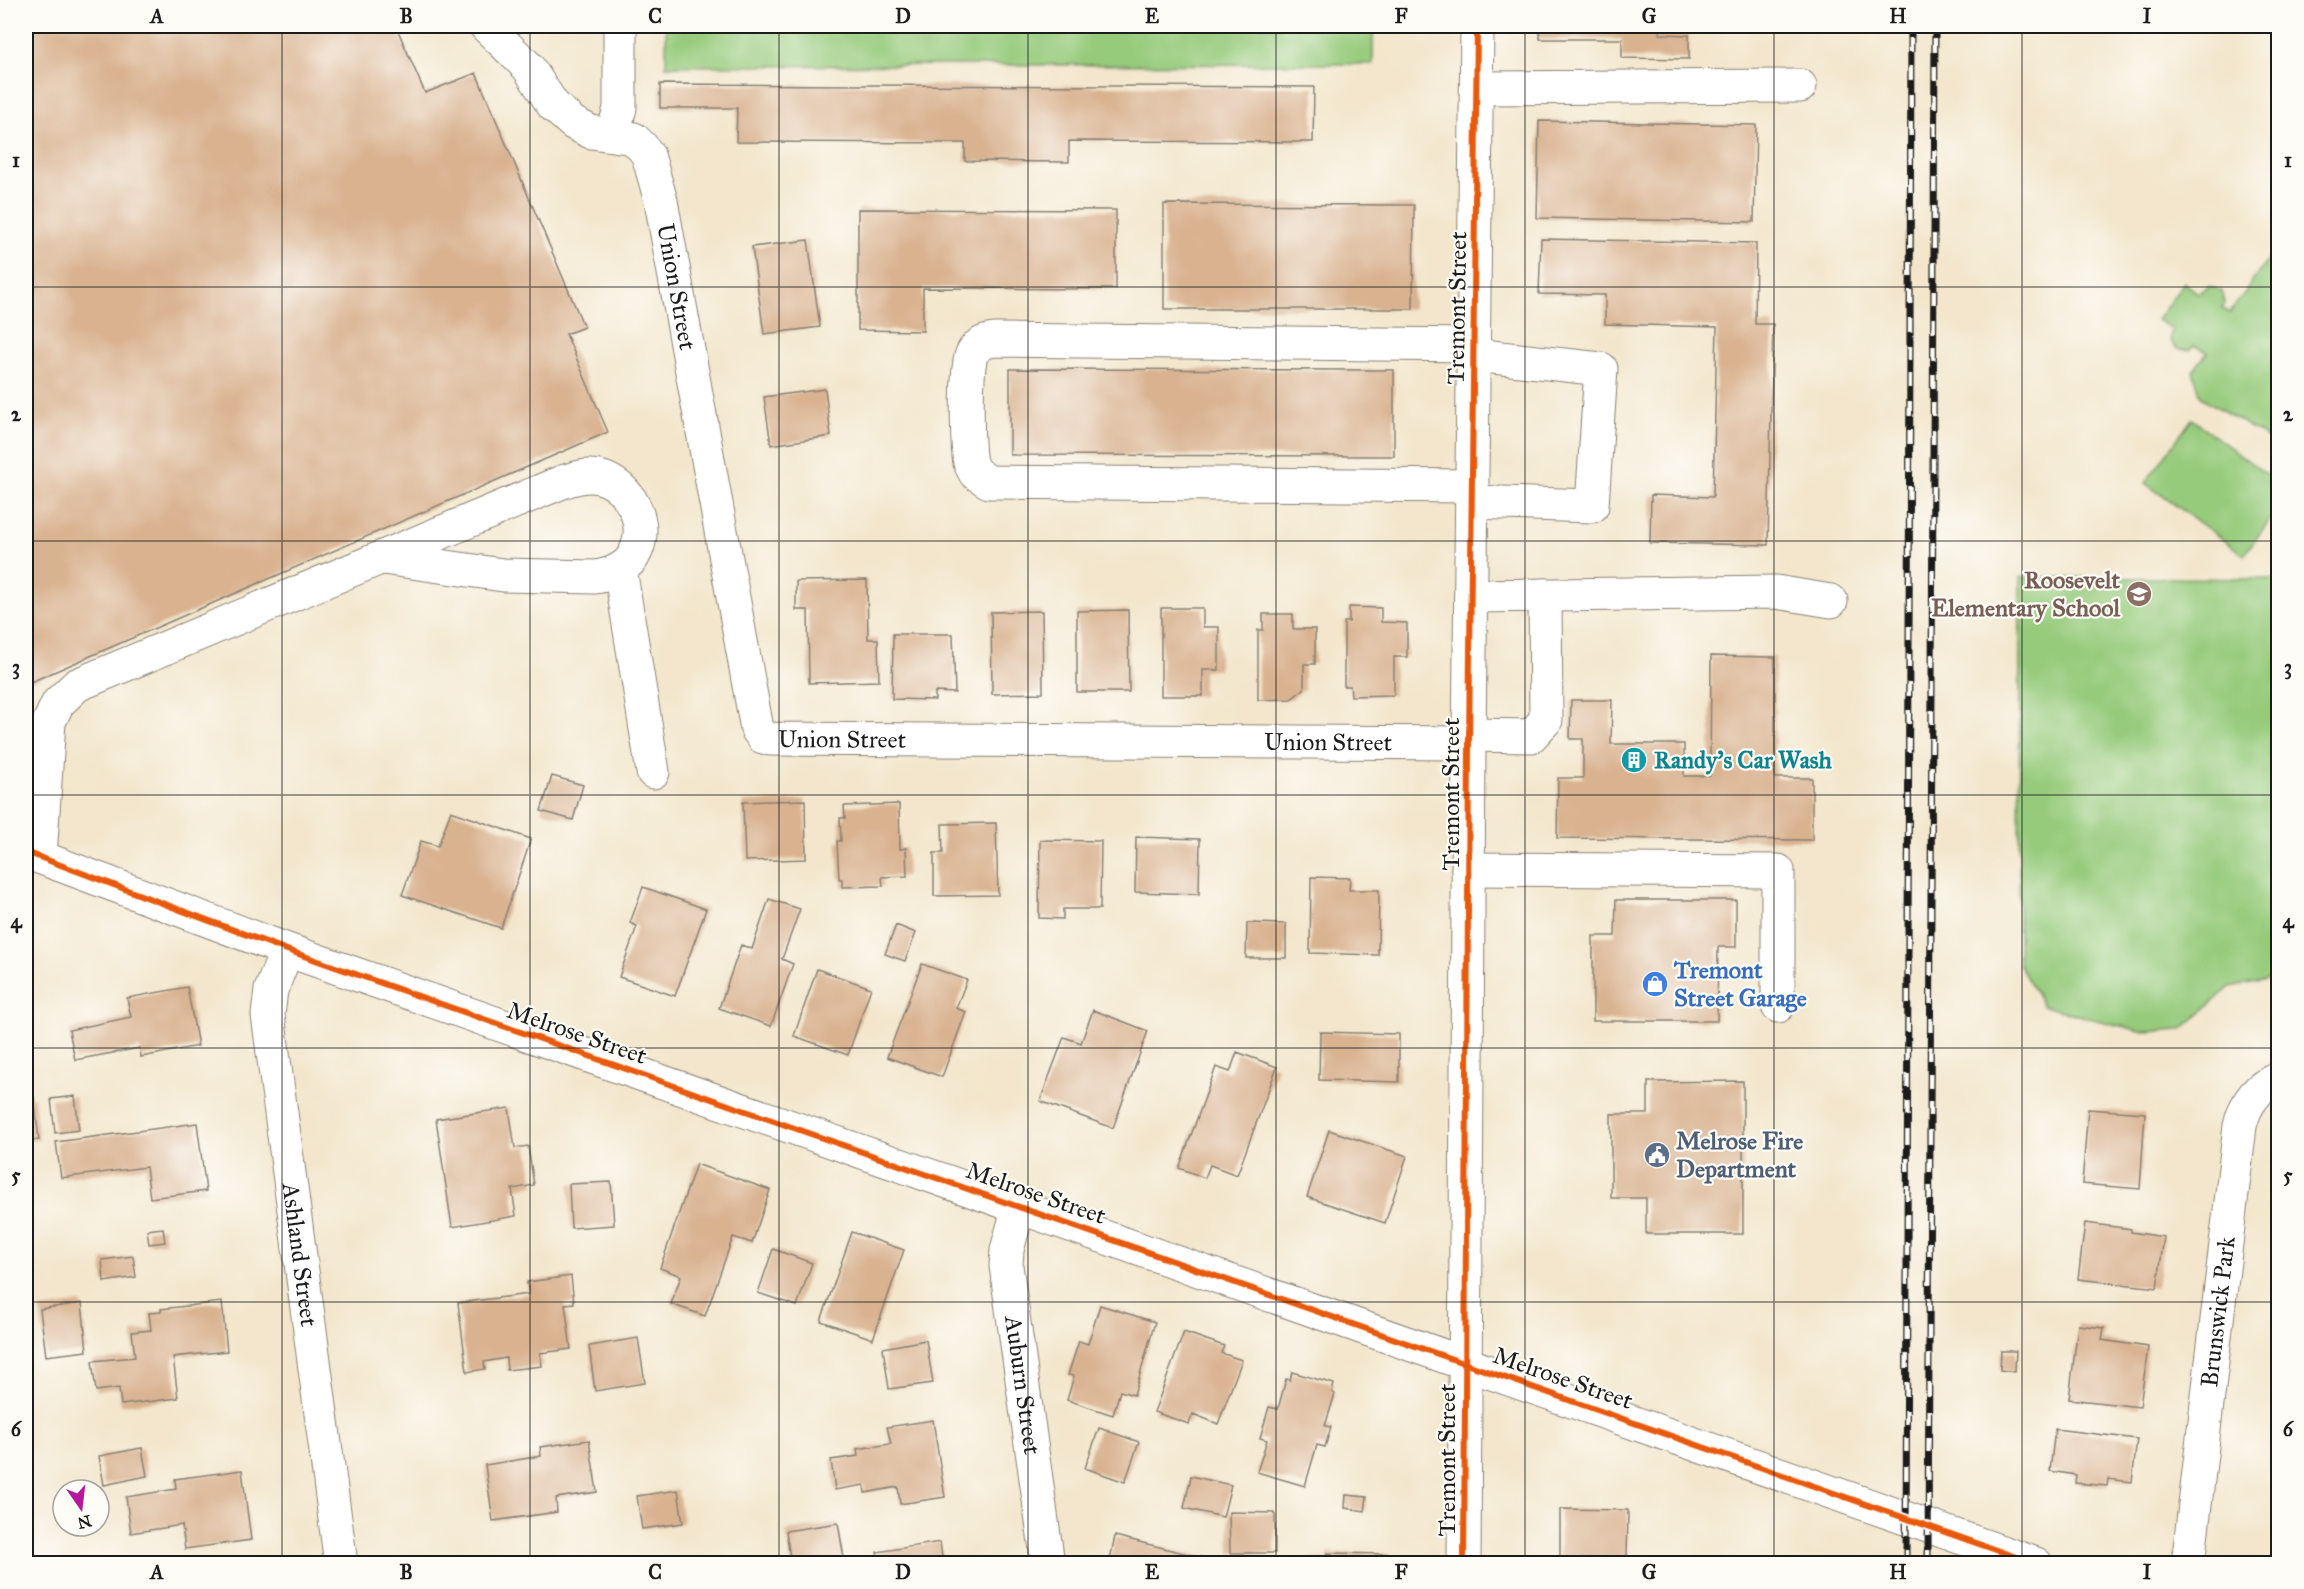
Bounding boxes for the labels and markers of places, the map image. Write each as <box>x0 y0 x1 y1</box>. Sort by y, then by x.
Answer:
place label: Roosevelt Elementary School <box>1931 565 2121 623</box>
school or university icon: Roosevelt Elementary School <box>2124 579 2154 609</box>
building icon: Randy's Car Wash <box>1619 745 1649 775</box>
place label: Randy's Car Wash <box>1654 745 1833 775</box>
place label: Tremont Street Garage <box>1673 955 1807 1013</box>
shop icon: Tremont Street Garage <box>1640 969 1670 999</box>
place label: Melrose Fire Department <box>1676 1126 1803 1184</box>
public building icon: Melrose Fire Department <box>1642 1140 1672 1170</box>

